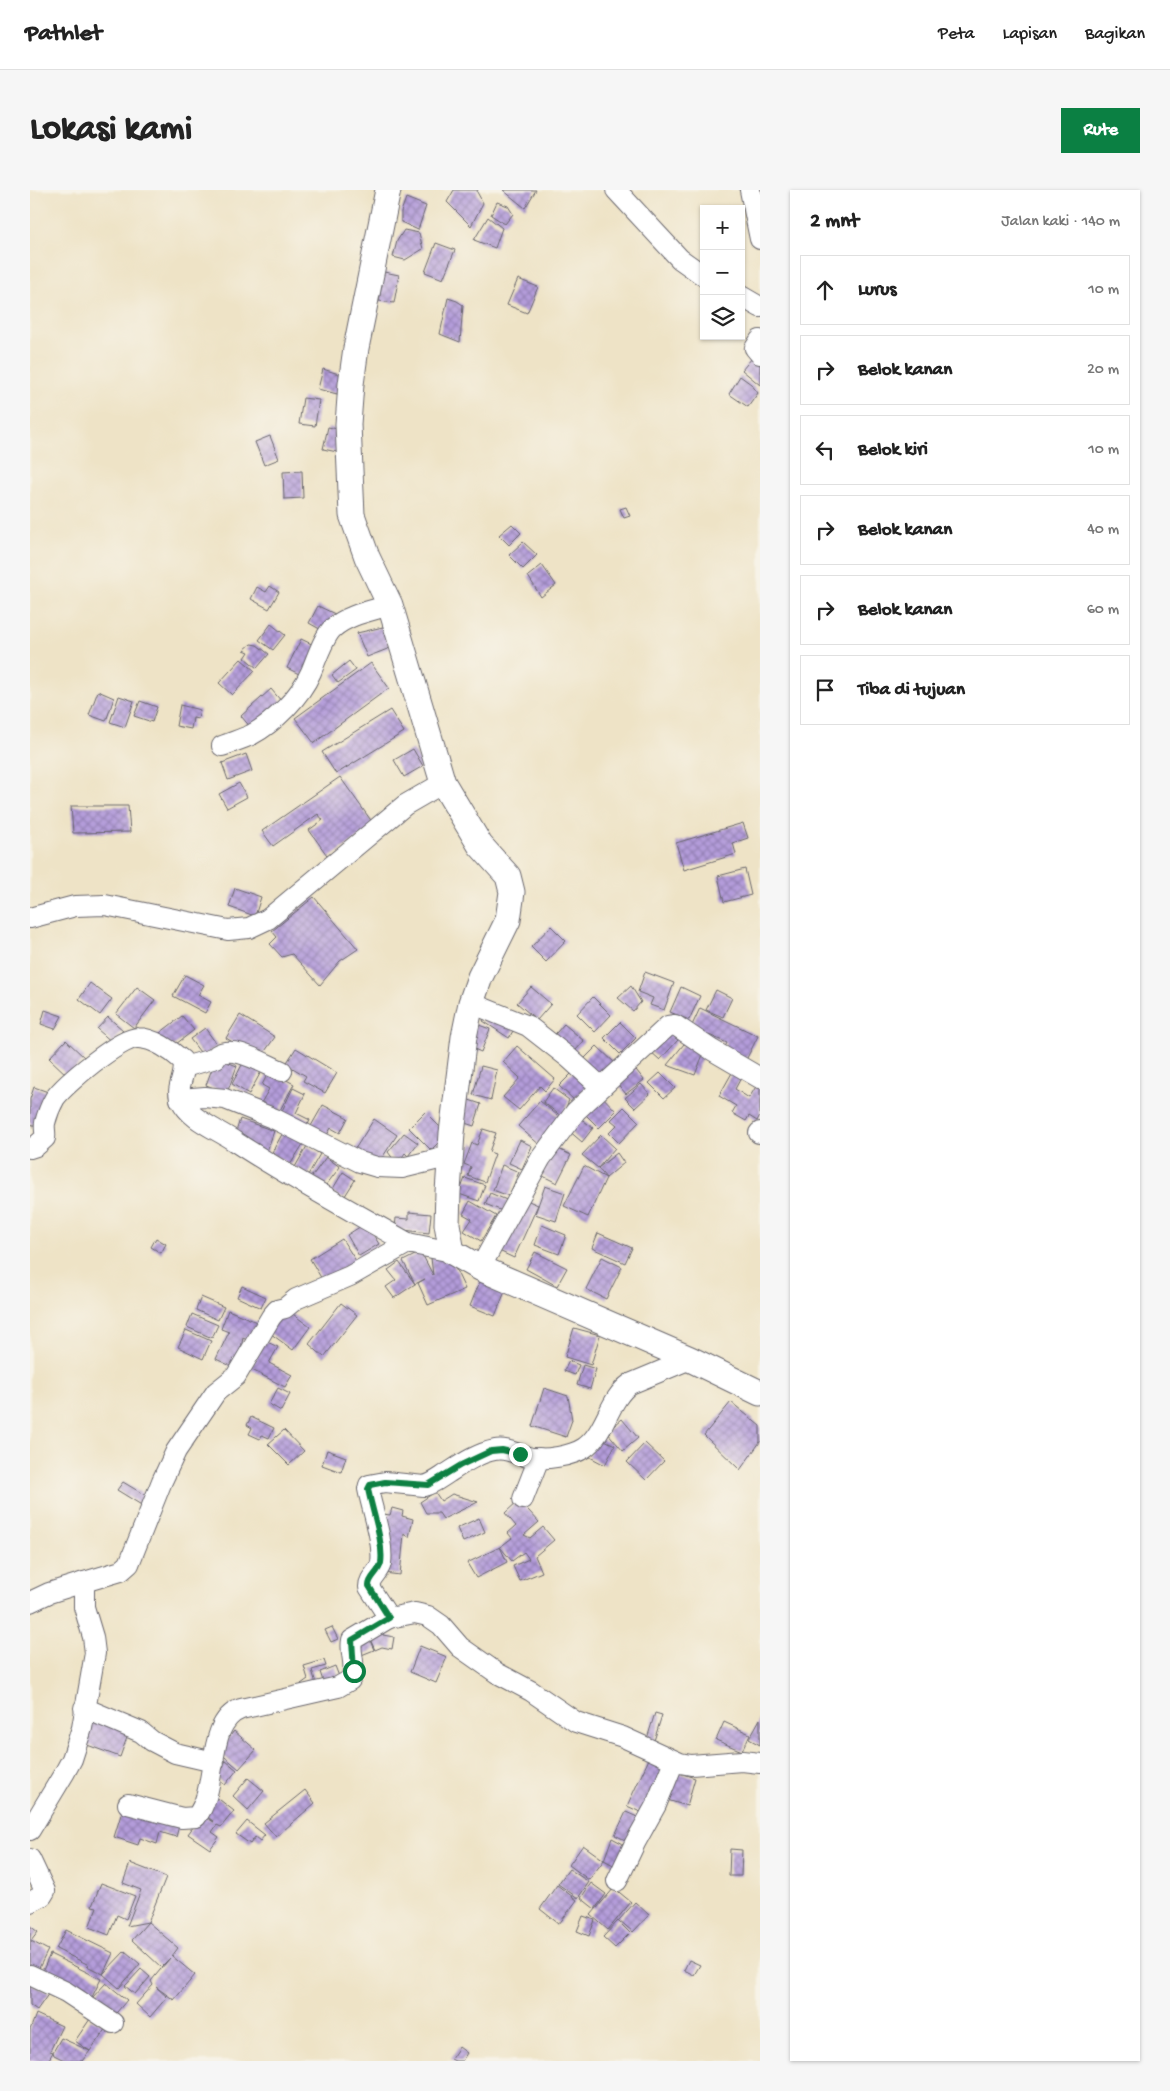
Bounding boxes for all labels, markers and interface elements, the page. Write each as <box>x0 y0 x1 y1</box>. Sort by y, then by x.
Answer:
text: Pathlet <box>25 20 102 49</box>
text: Peta <box>938 24 975 45</box>
text: Lapisan <box>1003 24 1057 45</box>
text: Bagikan <box>1085 24 1145 45</box>
button: Rute <box>1061 108 1140 153</box>
text: Lokasi kami <box>30 110 192 151</box>
map controls <box>700 205 745 340</box>
button: + <box>700 205 745 250</box>
text: 2 mnt <box>810 210 859 235</box>
text: Jalan kaki · 140 m <box>1001 213 1120 232</box>
button: − <box>700 250 745 295</box>
icon: ahead <box>811 276 839 304</box>
text: Lurus <box>858 279 897 302</box>
text: 10 m <box>1088 281 1119 300</box>
button: layers <box>700 295 745 340</box>
icon: right <box>811 356 839 384</box>
text: Belok kanan <box>858 359 952 382</box>
text: 20 m <box>1087 361 1119 380</box>
icon: left <box>811 436 839 464</box>
text: Belok kiri <box>858 439 928 462</box>
text: 10 m <box>1088 441 1119 460</box>
icon: right <box>811 516 839 544</box>
text: Belok kanan <box>858 519 952 542</box>
text: 40 m <box>1087 521 1119 540</box>
icon: right <box>811 596 839 624</box>
text: Belok kanan <box>858 599 952 622</box>
text: 60 m <box>1087 601 1119 620</box>
icon: arrive <box>811 676 839 704</box>
text: Tiba di tujuan <box>858 679 965 702</box>
route end <box>509 1443 532 1466</box>
route start <box>343 1660 366 1683</box>

